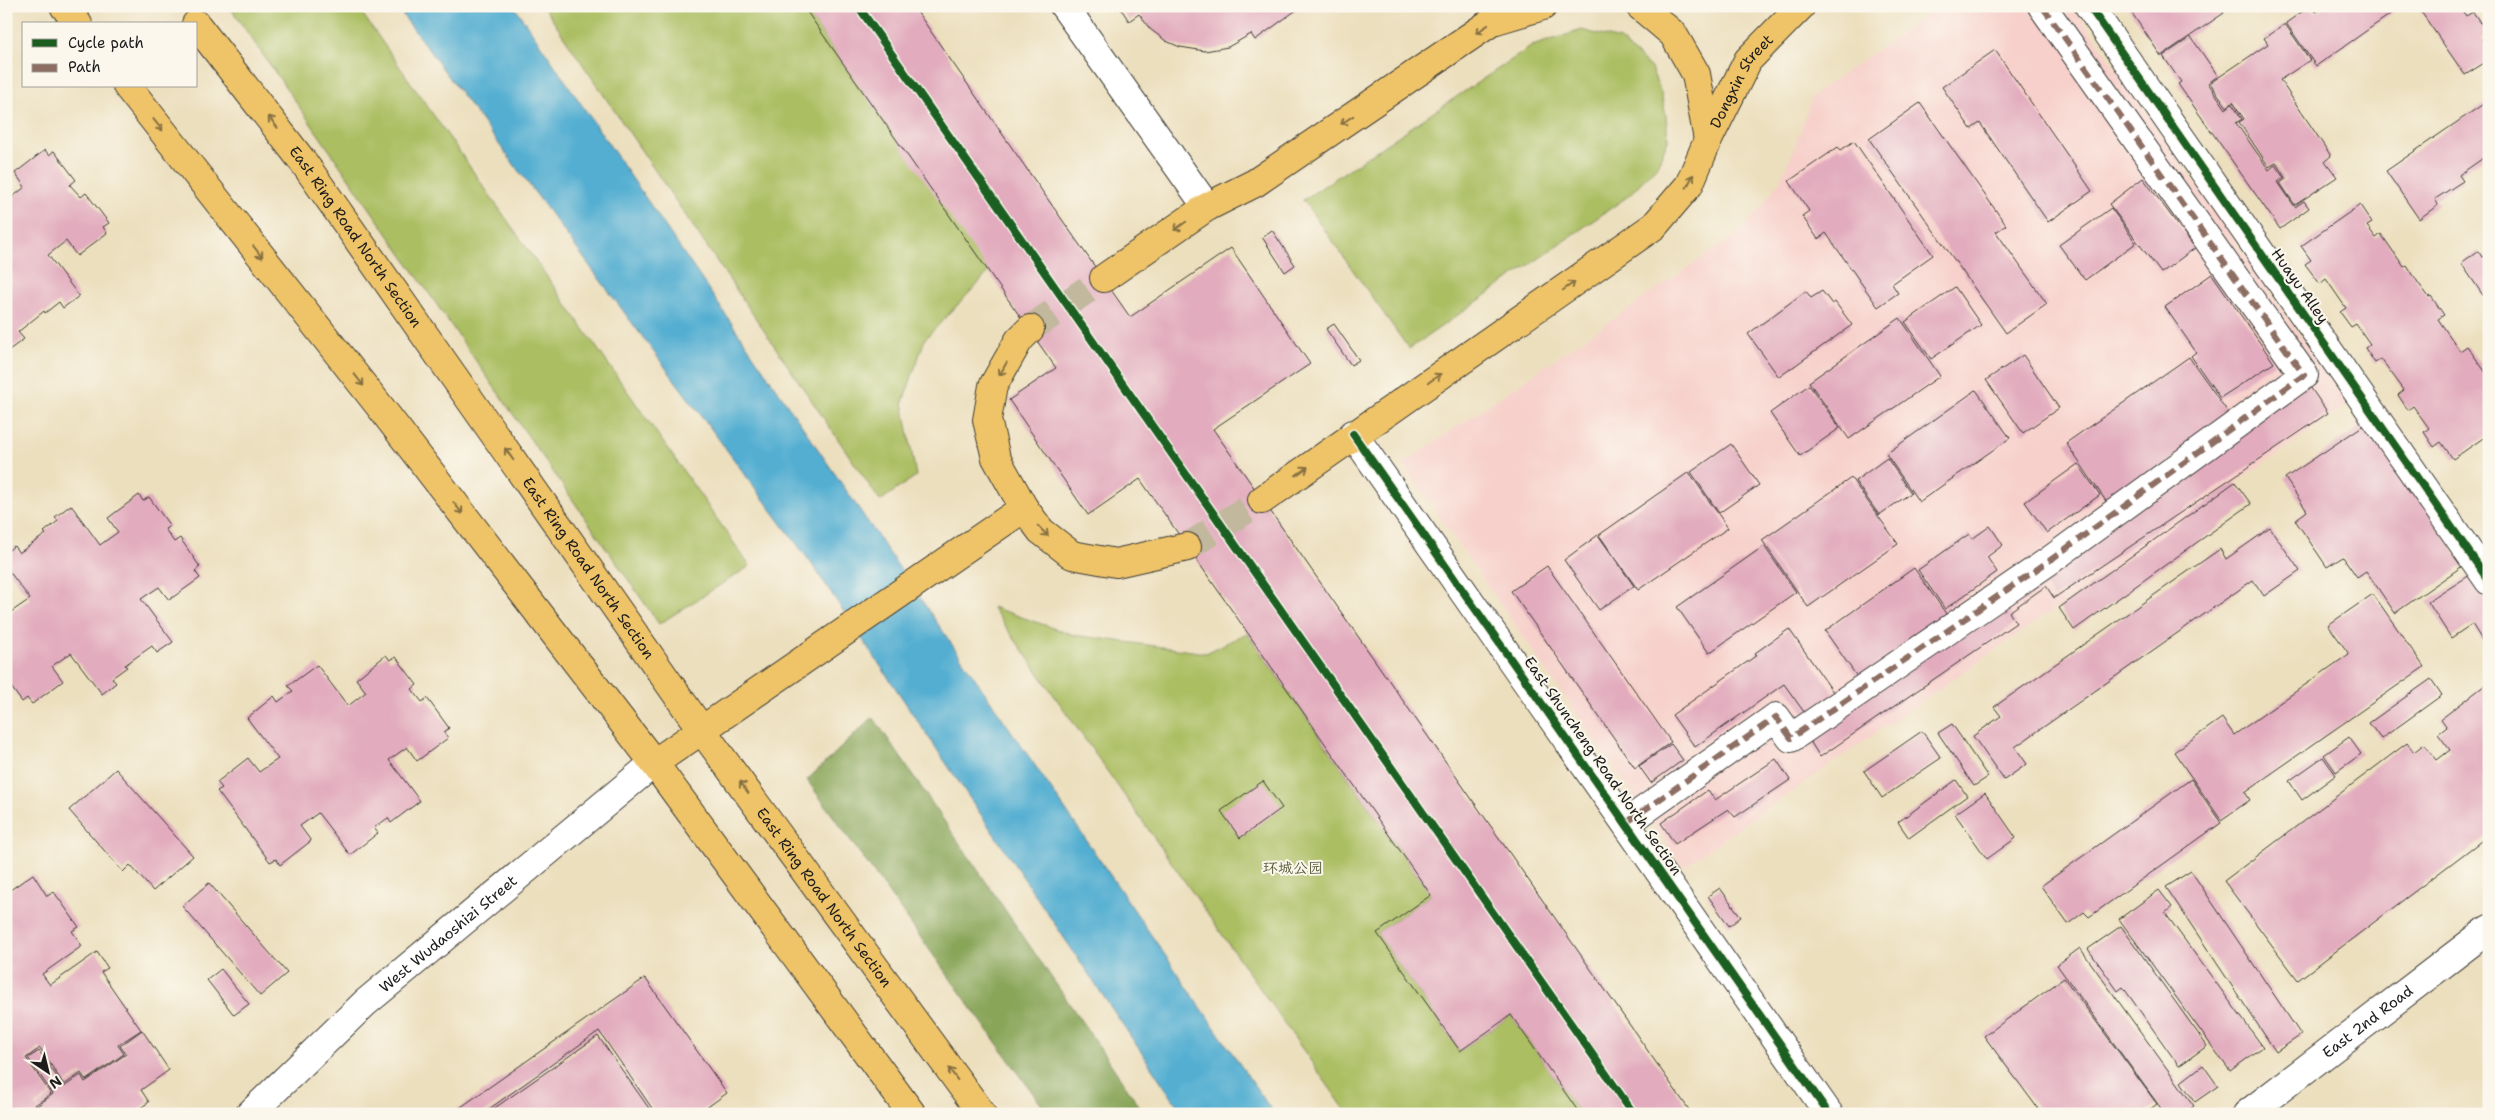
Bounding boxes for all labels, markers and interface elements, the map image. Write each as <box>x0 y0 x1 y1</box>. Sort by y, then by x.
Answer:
legend <box>22 22 198 88</box>
one-way arrow <box>1475 24 1489 34</box>
street label: Dongxin Street <box>1705 30 1778 132</box>
text: Cycle path <box>68 33 144 53</box>
text: Path <box>68 57 101 77</box>
one-way arrow <box>268 115 278 129</box>
one-way arrow <box>1340 115 1354 125</box>
one-way arrow <box>152 118 163 131</box>
street label: East Ring Road North Section <box>285 142 426 331</box>
one-way arrow <box>1685 173 1695 188</box>
one-way arrow <box>1174 221 1188 231</box>
street label: Huayu Alley <box>2267 244 2333 328</box>
one-way arrow <box>253 245 264 258</box>
one-way arrow <box>1561 281 1575 291</box>
one-way arrow <box>998 361 1008 376</box>
one-way arrow <box>353 373 364 386</box>
one-way arrow <box>1428 373 1442 383</box>
one-way arrow <box>504 448 514 462</box>
one-way arrow <box>1295 466 1309 476</box>
street label: East Ring Road North Section <box>518 473 659 663</box>
one-way arrow <box>453 501 463 515</box>
one-way arrow <box>1037 525 1049 537</box>
street label: East Shuncheng Road North Section <box>1519 653 1687 879</box>
one-way arrow <box>739 780 749 794</box>
street label: East Ring Road North Section <box>752 804 896 991</box>
park label: 环城公园 <box>1263 858 1323 878</box>
street label: West Wudaoshizi Street <box>375 871 521 997</box>
street label: East 2nd Road <box>2319 980 2417 1063</box>
north arrow <box>22 1048 72 1098</box>
one-way arrow <box>948 1067 958 1081</box>
text: N <box>46 1072 65 1093</box>

